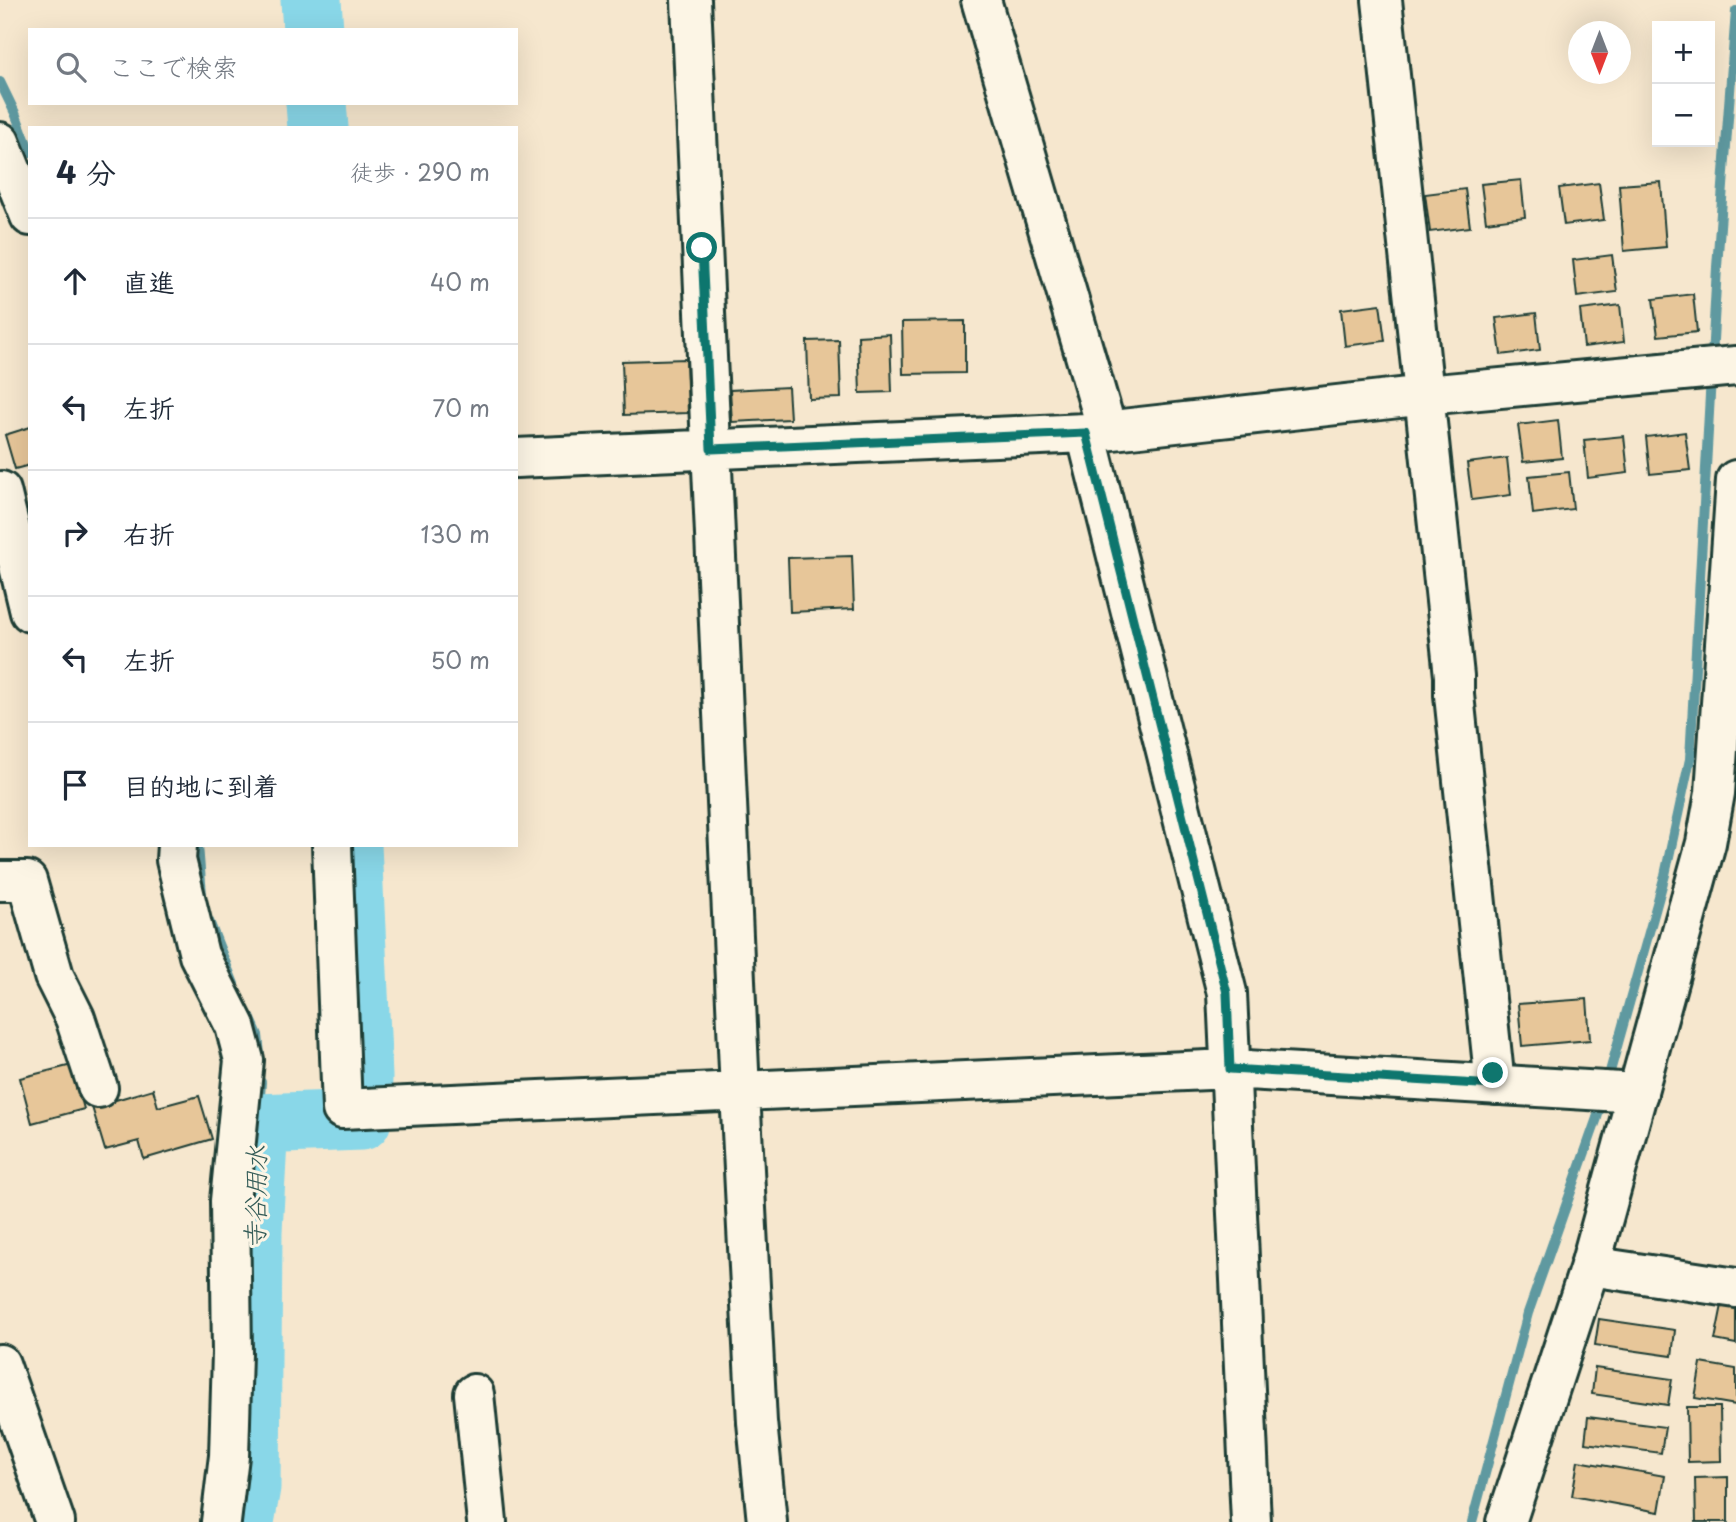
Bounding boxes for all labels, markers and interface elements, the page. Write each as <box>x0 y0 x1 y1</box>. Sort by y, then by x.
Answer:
north arrow <box>1568 21 1631 84</box>
map controls <box>1652 21 1715 147</box>
button: + <box>1652 21 1715 84</box>
search box <box>28 28 518 105</box>
text: ここで検索 <box>108 47 238 86</box>
icon: search <box>52 48 90 86</box>
button: − <box>1652 84 1715 147</box>
text: 4 分 <box>56 149 116 194</box>
text: 徒歩 · 290 m <box>350 154 490 189</box>
route start <box>686 232 717 263</box>
icon: ahead <box>56 262 94 300</box>
text: 直進 <box>123 262 175 301</box>
text: 40 m <box>430 264 490 299</box>
icon: left <box>56 388 94 426</box>
text: 左折 <box>123 388 175 427</box>
text: 70 m <box>432 390 490 425</box>
icon: right <box>56 514 94 552</box>
text: 右折 <box>123 514 175 553</box>
text: 130 m <box>420 516 490 551</box>
icon: left <box>56 640 94 678</box>
text: 左折 <box>123 640 175 679</box>
text: 50 m <box>430 642 490 677</box>
icon: arrive <box>56 766 94 804</box>
text: 目的地に到着 <box>123 766 279 805</box>
route end <box>1477 1057 1508 1088</box>
water label: 寺谷用水 <box>234 1145 275 1249</box>

